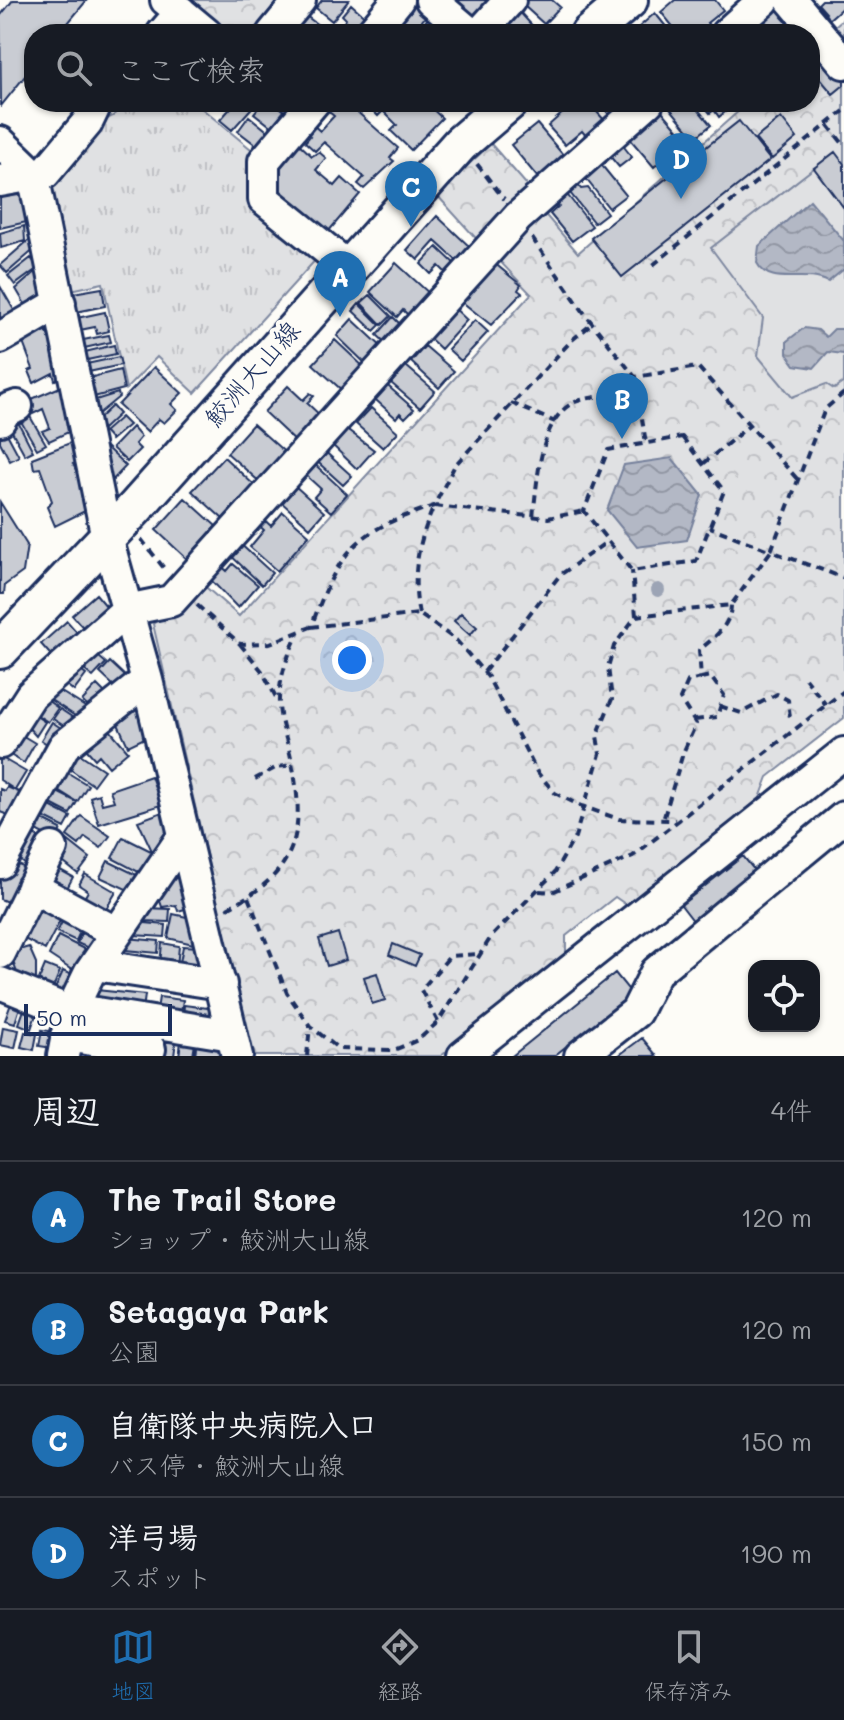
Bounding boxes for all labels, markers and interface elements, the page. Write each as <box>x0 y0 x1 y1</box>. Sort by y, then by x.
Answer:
search box <box>24 24 820 112</box>
icon: search <box>52 46 96 90</box>
text: ここで検索 <box>116 49 266 89</box>
pin: D <box>655 133 707 199</box>
pin: C <box>385 161 437 227</box>
pin: A <box>314 251 366 317</box>
street label: 鮫洲大山線 <box>196 313 307 434</box>
pin: B <box>596 373 648 439</box>
your location <box>332 640 372 680</box>
map controls <box>748 960 820 1032</box>
button: locate <box>748 960 820 1032</box>
scale bar <box>24 1000 172 1036</box>
text: 50 m <box>36 1003 87 1032</box>
text: 周辺 <box>32 1087 100 1132</box>
text: 4件 <box>771 1093 812 1127</box>
text: The Trail Store <box>108 1179 336 1219</box>
text: A <box>49 1200 67 1234</box>
text: 120 m <box>741 1200 812 1234</box>
text: ショップ · 鮫洲大山線 <box>108 1222 369 1256</box>
text: Setagaya Park <box>108 1291 329 1331</box>
text: B <box>49 1312 67 1346</box>
text: 120 m <box>741 1312 812 1346</box>
text: 公園 <box>108 1334 160 1368</box>
text: 自衛隊中央病院入口 <box>108 1404 378 1444</box>
text: C <box>48 1424 68 1458</box>
text: 150 m <box>740 1424 812 1458</box>
text: バス停 · 鮫洲大山線 <box>108 1448 344 1482</box>
text: 洋弓場 <box>108 1516 198 1556</box>
text: D <box>49 1536 67 1570</box>
text: 190 m <box>740 1536 812 1570</box>
text: スポット <box>108 1560 212 1594</box>
tab: 地図 <box>111 1625 155 1705</box>
tab: 経路 <box>378 1625 422 1705</box>
tab: 保存済み <box>645 1625 733 1705</box>

